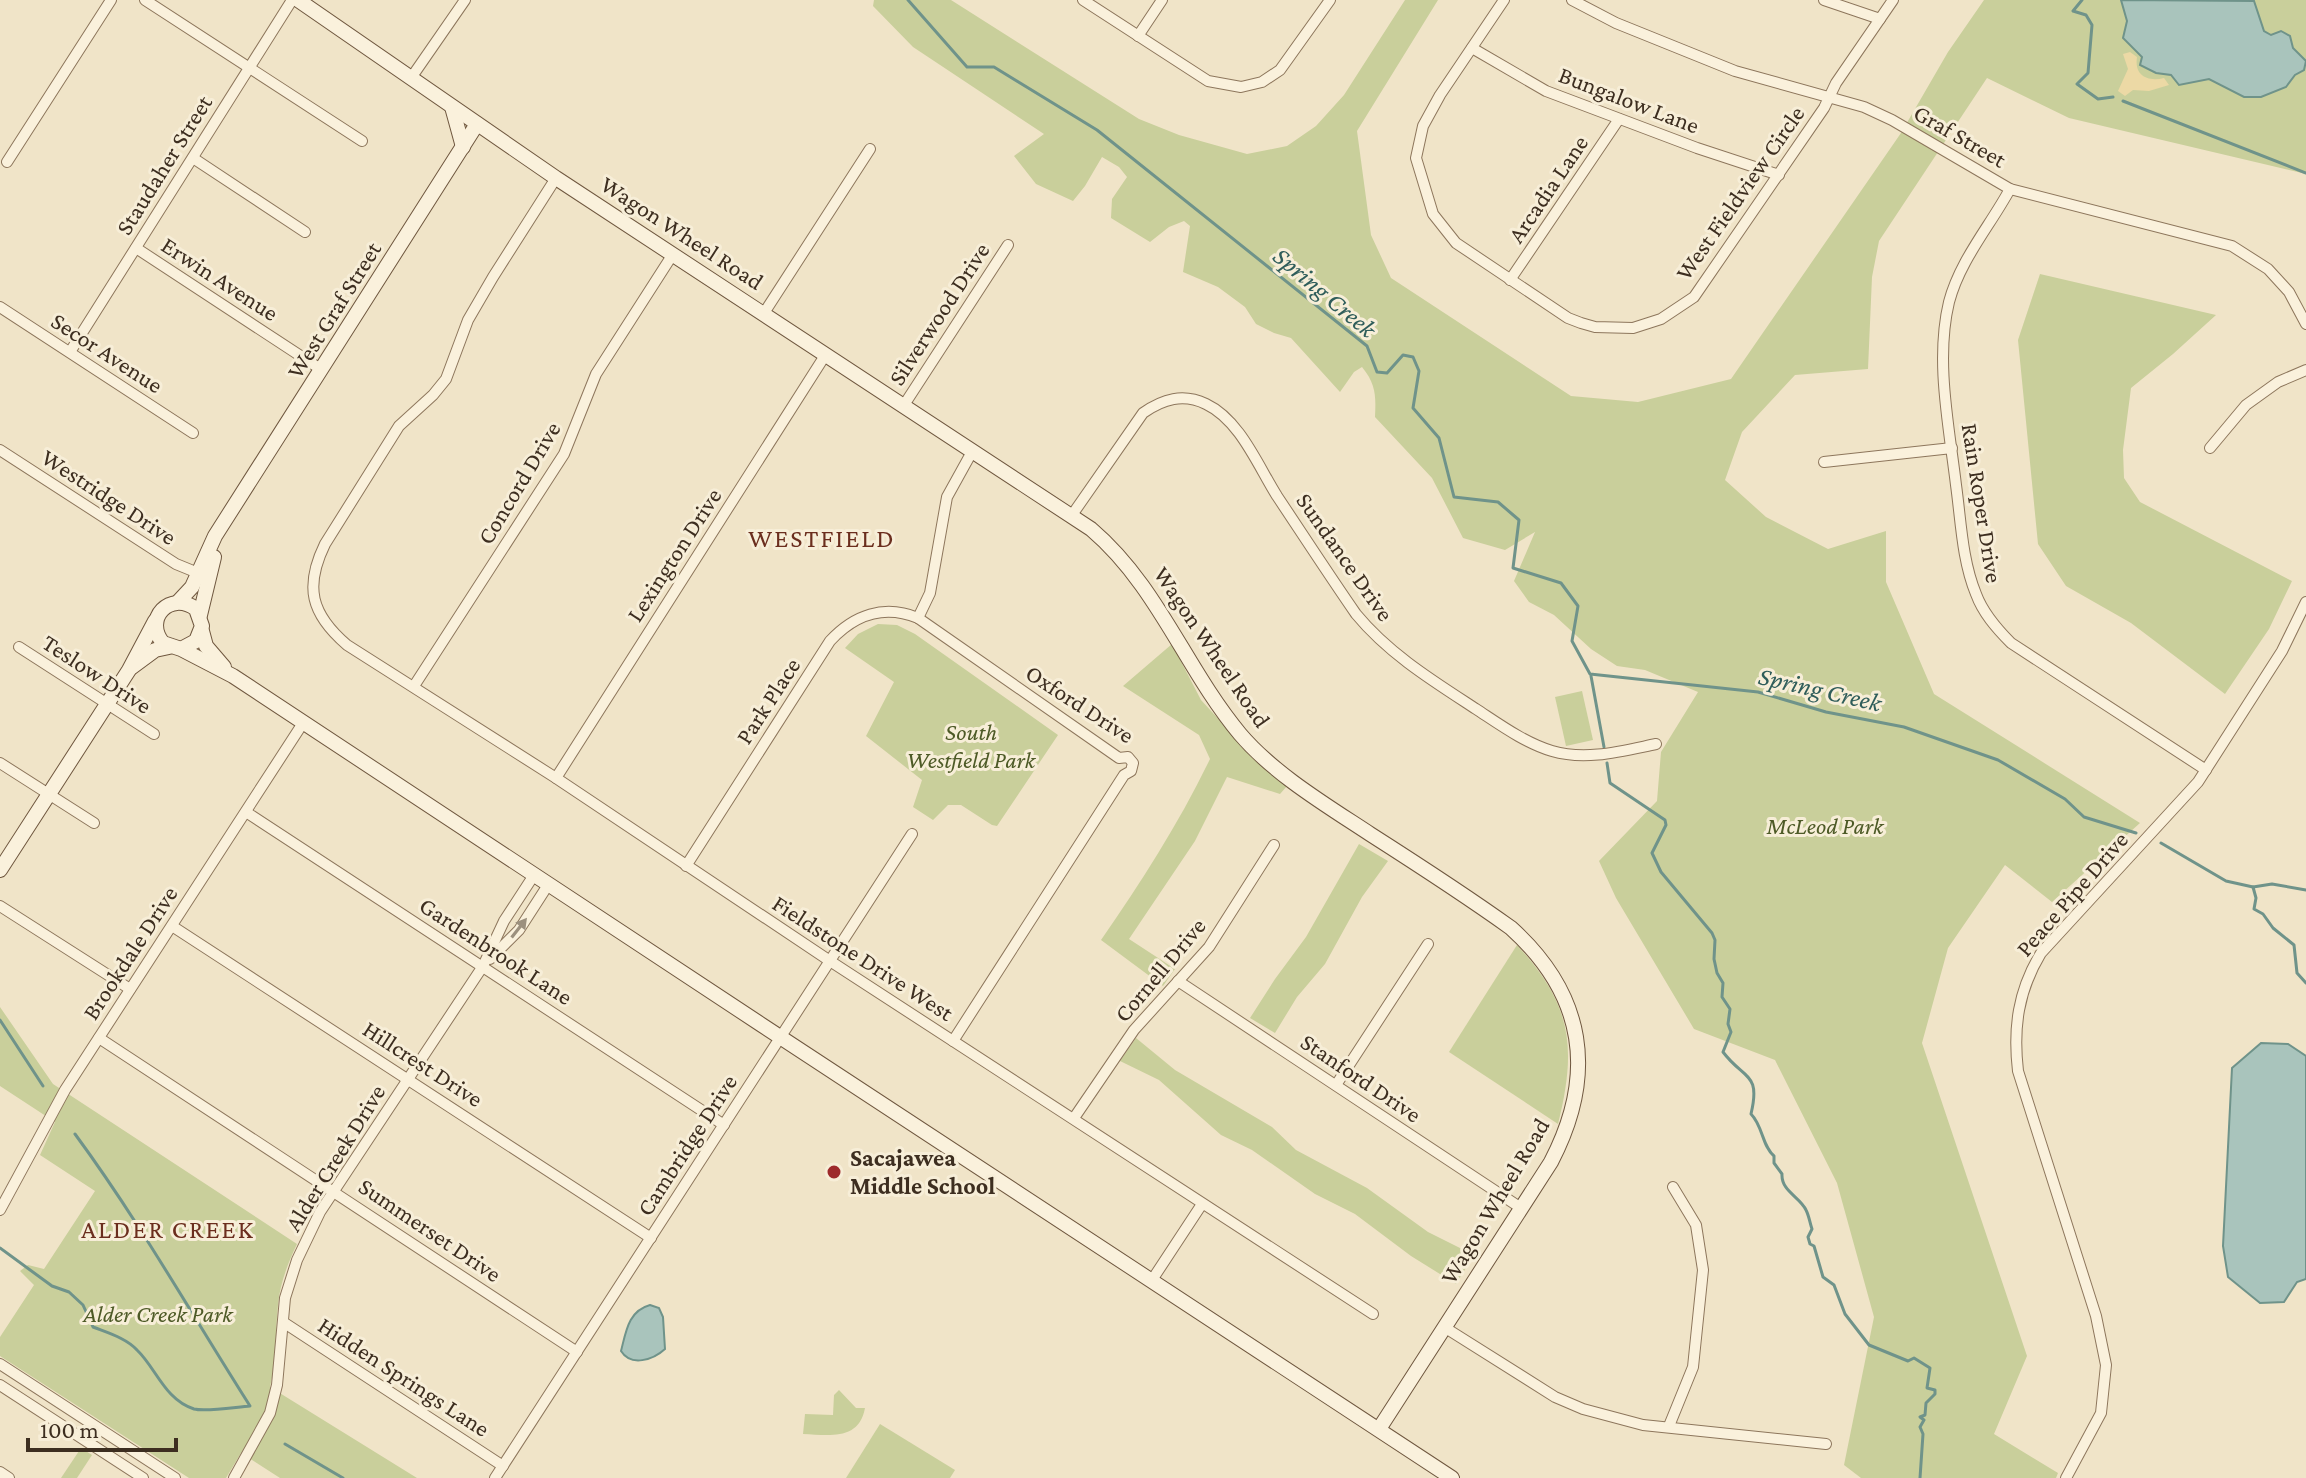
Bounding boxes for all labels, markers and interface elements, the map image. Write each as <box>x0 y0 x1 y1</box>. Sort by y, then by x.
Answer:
street label: Bungalow Lane <box>1555 60 1703 139</box>
street label: Staudaher Street <box>110 89 218 239</box>
street label: Graf Street <box>1909 98 2012 173</box>
street label: West Fieldview Circle <box>1669 101 1810 285</box>
street label: Arcadia Lane <box>1502 130 1593 248</box>
street label: Wagon Wheel Road <box>596 170 769 295</box>
street label: Erwin Avenue <box>157 231 284 326</box>
street label: West Graf Street <box>281 236 387 383</box>
street label: Silverwood Drive <box>882 237 995 390</box>
water label: Spring Creek <box>1267 241 1383 345</box>
street label: Secor Avenue <box>47 307 168 399</box>
street label: Concord Drive <box>471 417 566 549</box>
street label: Rain Roper Drive <box>1957 421 2008 585</box>
street label: Westridge Drive <box>37 443 182 550</box>
street label: Lexington Drive <box>620 483 727 626</box>
street label: Sundance Drive <box>1291 487 1400 626</box>
district label: WESTFIELD <box>748 524 896 553</box>
street label: Wagon Wheel Road <box>1149 561 1276 733</box>
street label: Teslow Drive <box>38 628 157 719</box>
street label: Park Place <box>730 653 805 749</box>
street label: Oxford Drive <box>1021 659 1139 749</box>
water label: Spring Creek <box>1756 661 1886 718</box>
park label: South Westfield Park <box>907 718 1037 773</box>
park label: McLeod Park <box>1765 812 1885 839</box>
street label: Peace Pipe Drive <box>2010 826 2133 962</box>
street label: Brookdale Drive <box>76 881 183 1024</box>
street label: Fieldstone Drive West <box>768 889 960 1027</box>
street label: Gardenbrook Lane <box>415 891 578 1010</box>
street label: Cornell Drive <box>1108 912 1211 1027</box>
one-way arrow <box>510 918 526 938</box>
street label: Hillcrest Drive <box>358 1015 488 1112</box>
street label: Stanford Drive <box>1296 1027 1427 1128</box>
street label: Cambridge Drive <box>631 1069 742 1220</box>
street label: Alder Creek Drive <box>279 1080 390 1236</box>
street label: Wagon Wheel Road <box>1434 1113 1555 1288</box>
place label: Sacajawea Middle School <box>850 1144 995 1199</box>
marker: Sacajawea Middle School <box>825 1163 843 1181</box>
street label: Summerset Drive <box>354 1172 507 1287</box>
district label: ALDER CREEK <box>81 1215 255 1244</box>
park label: Alder Creek Park <box>82 1300 234 1327</box>
street label: Hidden Springs Lane <box>314 1311 495 1442</box>
scale bar <box>28 1402 176 1452</box>
text: 100 m <box>40 1416 99 1443</box>

